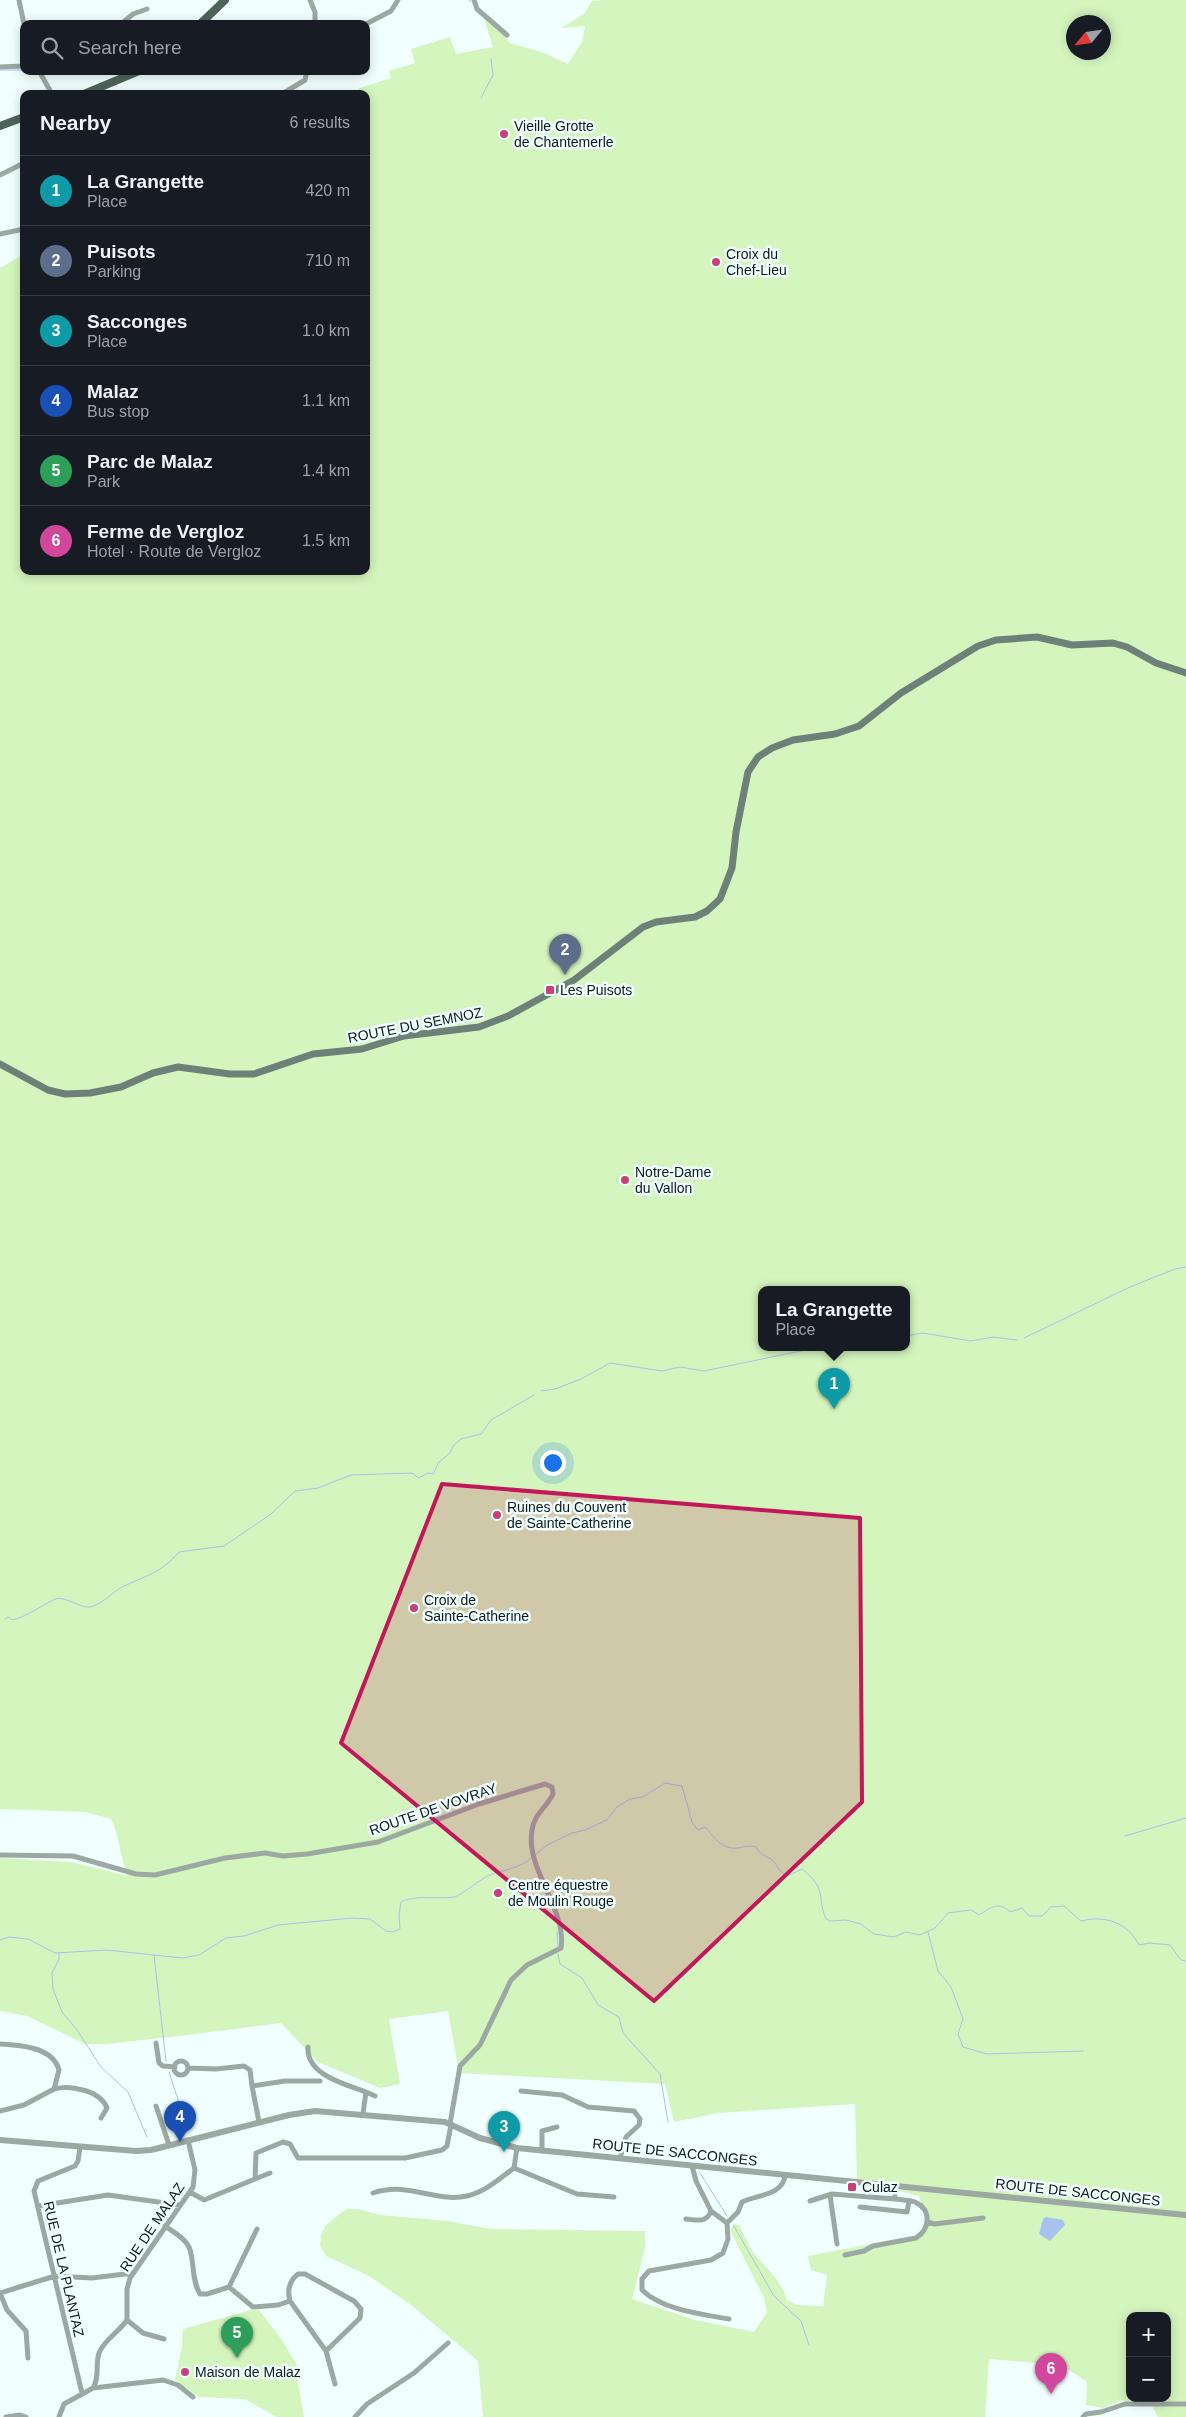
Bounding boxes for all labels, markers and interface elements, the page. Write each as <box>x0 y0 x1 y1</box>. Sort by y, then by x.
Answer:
north arrow <box>1066 15 1111 60</box>
search box <box>20 20 370 75</box>
icon: search <box>38 34 66 62</box>
text: Search here <box>78 37 182 58</box>
text: Nearby <box>40 111 111 134</box>
text: 6 results <box>290 114 350 131</box>
place label: Vieille Grotte de Chantemerle <box>514 118 614 150</box>
marker: Vieille Grotte de Chantemerle <box>498 128 510 140</box>
text: La Grangette <box>87 171 204 192</box>
text: 1 <box>52 182 60 199</box>
text: 420 m <box>306 182 350 199</box>
text: Place <box>87 193 127 210</box>
text: Puisots <box>87 241 156 262</box>
place label: Croix du Chef-Lieu <box>726 246 787 278</box>
text: 2 <box>52 252 60 269</box>
text: 710 m <box>306 252 350 269</box>
marker: Croix du Chef-Lieu <box>710 256 722 268</box>
text: Parking <box>87 263 141 280</box>
text: Sacconges <box>87 311 187 332</box>
text: 3 <box>52 322 60 339</box>
text: 1.0 km <box>302 322 350 339</box>
text: Place <box>87 333 127 350</box>
text: Malaz <box>87 381 139 402</box>
text: 4 <box>52 392 60 409</box>
text: 1.1 km <box>302 392 350 409</box>
text: Bus stop <box>87 403 149 420</box>
text: Parc de Malaz <box>87 451 213 472</box>
text: 5 <box>52 462 60 479</box>
text: 1.4 km <box>302 462 350 479</box>
text: Park <box>87 473 120 490</box>
text: Ferme de Vergloz <box>87 521 244 542</box>
text: 6 <box>52 532 60 549</box>
text: 1.5 km <box>302 532 350 549</box>
text: Hotel · Route de Vergloz <box>87 543 261 560</box>
pin: 2 <box>549 934 581 975</box>
place label: Les Puisots <box>560 982 632 998</box>
marker: Les Puisots <box>544 984 556 996</box>
street label: ROUTE DU SEMNOZ <box>346 1004 484 1046</box>
place label: Notre-Dame du Vallon <box>635 1164 711 1196</box>
marker: Notre-Dame du Vallon <box>619 1174 631 1186</box>
popup <box>758 1286 910 1351</box>
text: La Grangette <box>775 1299 893 1320</box>
text: Place <box>775 1321 815 1338</box>
pin: 1 <box>818 1368 850 1409</box>
your location <box>540 1450 566 1476</box>
place label: Ruines du Couvent de Sainte-Catherine <box>507 1499 632 1531</box>
marker: Ruines du Couvent de Sainte-Catherine <box>491 1509 503 1521</box>
place label: Croix de Sainte-Catherine <box>424 1592 529 1624</box>
marker: Croix de Sainte-Catherine <box>408 1602 420 1614</box>
street label: ROUTE DE VOVRAY <box>367 1779 499 1838</box>
place label: Centre équestre de Moulin Rouge <box>508 1877 614 1909</box>
marker: Centre équestre de Moulin Rouge <box>492 1887 504 1899</box>
pin: 4 <box>164 2101 196 2142</box>
pin: 3 <box>488 2111 520 2152</box>
street label: ROUTE DE SACCONGES <box>592 2135 758 2169</box>
street label: ROUTE DE SACCONGES <box>995 2175 1161 2209</box>
street label: RUE DE MALAZ <box>116 2179 188 2274</box>
place label: Culaz <box>862 2179 898 2195</box>
marker: Culaz <box>846 2181 858 2193</box>
street label: RUE DE LA PLANTAZ <box>41 2199 88 2339</box>
map controls <box>1126 2312 1171 2402</box>
button: + <box>1126 2312 1171 2357</box>
pin: 5 <box>221 2317 253 2358</box>
pin: 6 <box>1035 2353 1067 2394</box>
button: − <box>1126 2357 1171 2402</box>
place label: Maison de Malaz <box>195 2364 301 2380</box>
marker: Maison de Malaz <box>179 2366 191 2378</box>

